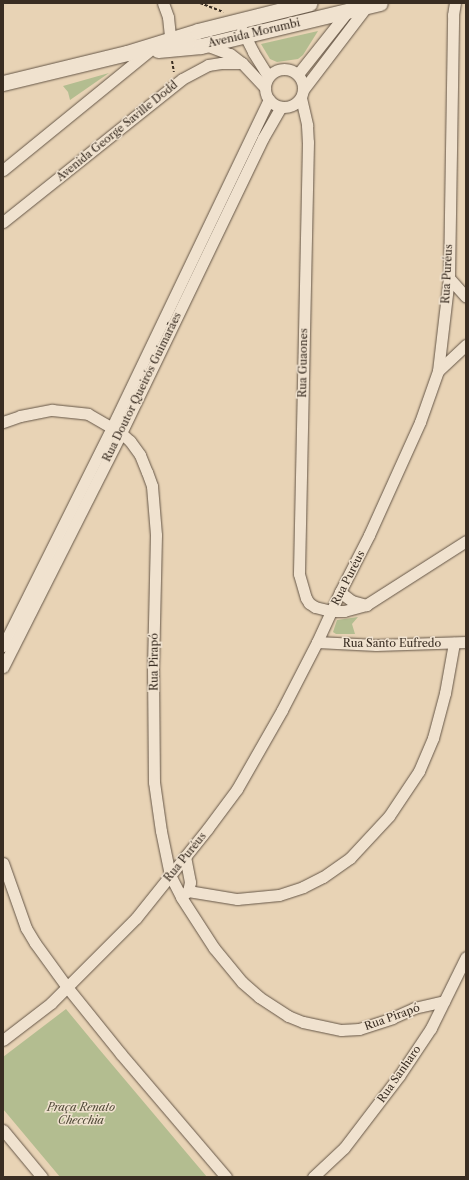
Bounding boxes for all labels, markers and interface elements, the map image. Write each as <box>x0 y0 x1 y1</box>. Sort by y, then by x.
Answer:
street label: Avenida Morumbi <box>207 16 301 50</box>
street label: Avenida George Saville Dodd <box>54 78 180 184</box>
street label: Rua Puréus <box>439 244 455 304</box>
street label: Rua Doutor Queirós Guimarães <box>100 310 184 464</box>
street label: Rua Guaones <box>296 328 310 398</box>
street label: Rua Puréus <box>329 548 367 608</box>
street label: Rua Pirapó <box>147 633 161 691</box>
street label: Rua Santo Eufredo <box>343 636 441 650</box>
street label: Rua Puréus <box>161 830 209 884</box>
street label: Rua Pirapó <box>362 1001 422 1033</box>
street label: Rua Sanharo <box>374 1043 424 1105</box>
park label: Praça Renato Checchia <box>47 1101 115 1127</box>

